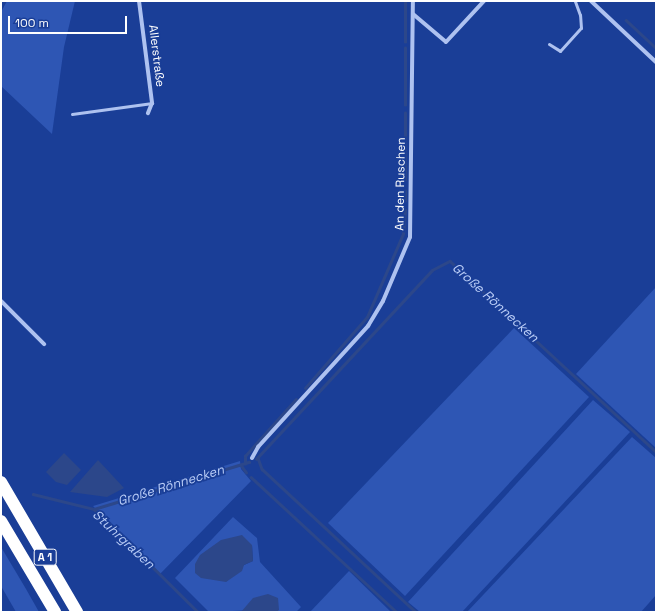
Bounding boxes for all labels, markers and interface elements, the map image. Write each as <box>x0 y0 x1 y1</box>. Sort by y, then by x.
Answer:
scale bar <box>10 8 129 34</box>
text: 100 m <box>15 15 49 31</box>
street label: Allerstraße <box>145 24 167 88</box>
street label: An den Ruschen <box>393 137 409 231</box>
water label: Große Rönnecken <box>449 260 541 346</box>
water label: Große Rönnecken <box>116 462 226 510</box>
water label: Stuhrgraben <box>89 507 157 573</box>
road number: A 1 <box>33 548 57 566</box>

